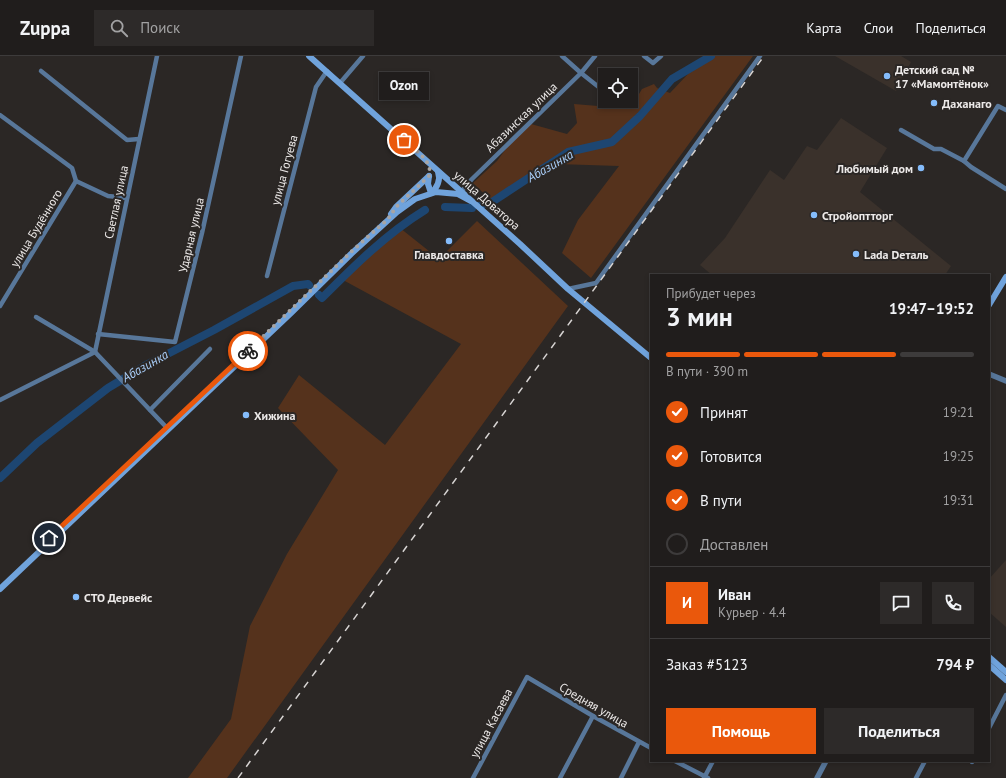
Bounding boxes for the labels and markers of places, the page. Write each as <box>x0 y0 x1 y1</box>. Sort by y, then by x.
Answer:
place label: Детский сад № 17 «Мамонтёнок» <box>895 62 989 91</box>
marker: Детский сад № 17 «Мамонтёнок» <box>882 71 892 81</box>
callout: Ozon <box>379 72 429 100</box>
place label: Даханаго <box>942 96 992 111</box>
marker: Даханаго <box>929 98 939 108</box>
pin <box>387 123 421 157</box>
place label: Любимый дом <box>835 161 913 176</box>
marker: Любимый дом <box>916 163 926 173</box>
place label: Стройоптторг <box>822 208 894 223</box>
marker: Стройоптторг <box>809 210 819 220</box>
marker: Главдоставка <box>444 236 454 246</box>
place label: Главдоставка <box>414 247 484 262</box>
place label: Lada Dеталь <box>864 247 929 262</box>
marker: Lada Dеталь <box>851 249 861 259</box>
place label: Хижина <box>254 408 295 423</box>
marker: Хижина <box>241 410 251 420</box>
pin <box>32 521 66 555</box>
place label: СТО Дервейс <box>84 590 152 605</box>
marker: СТО Дервейс <box>71 592 81 602</box>

